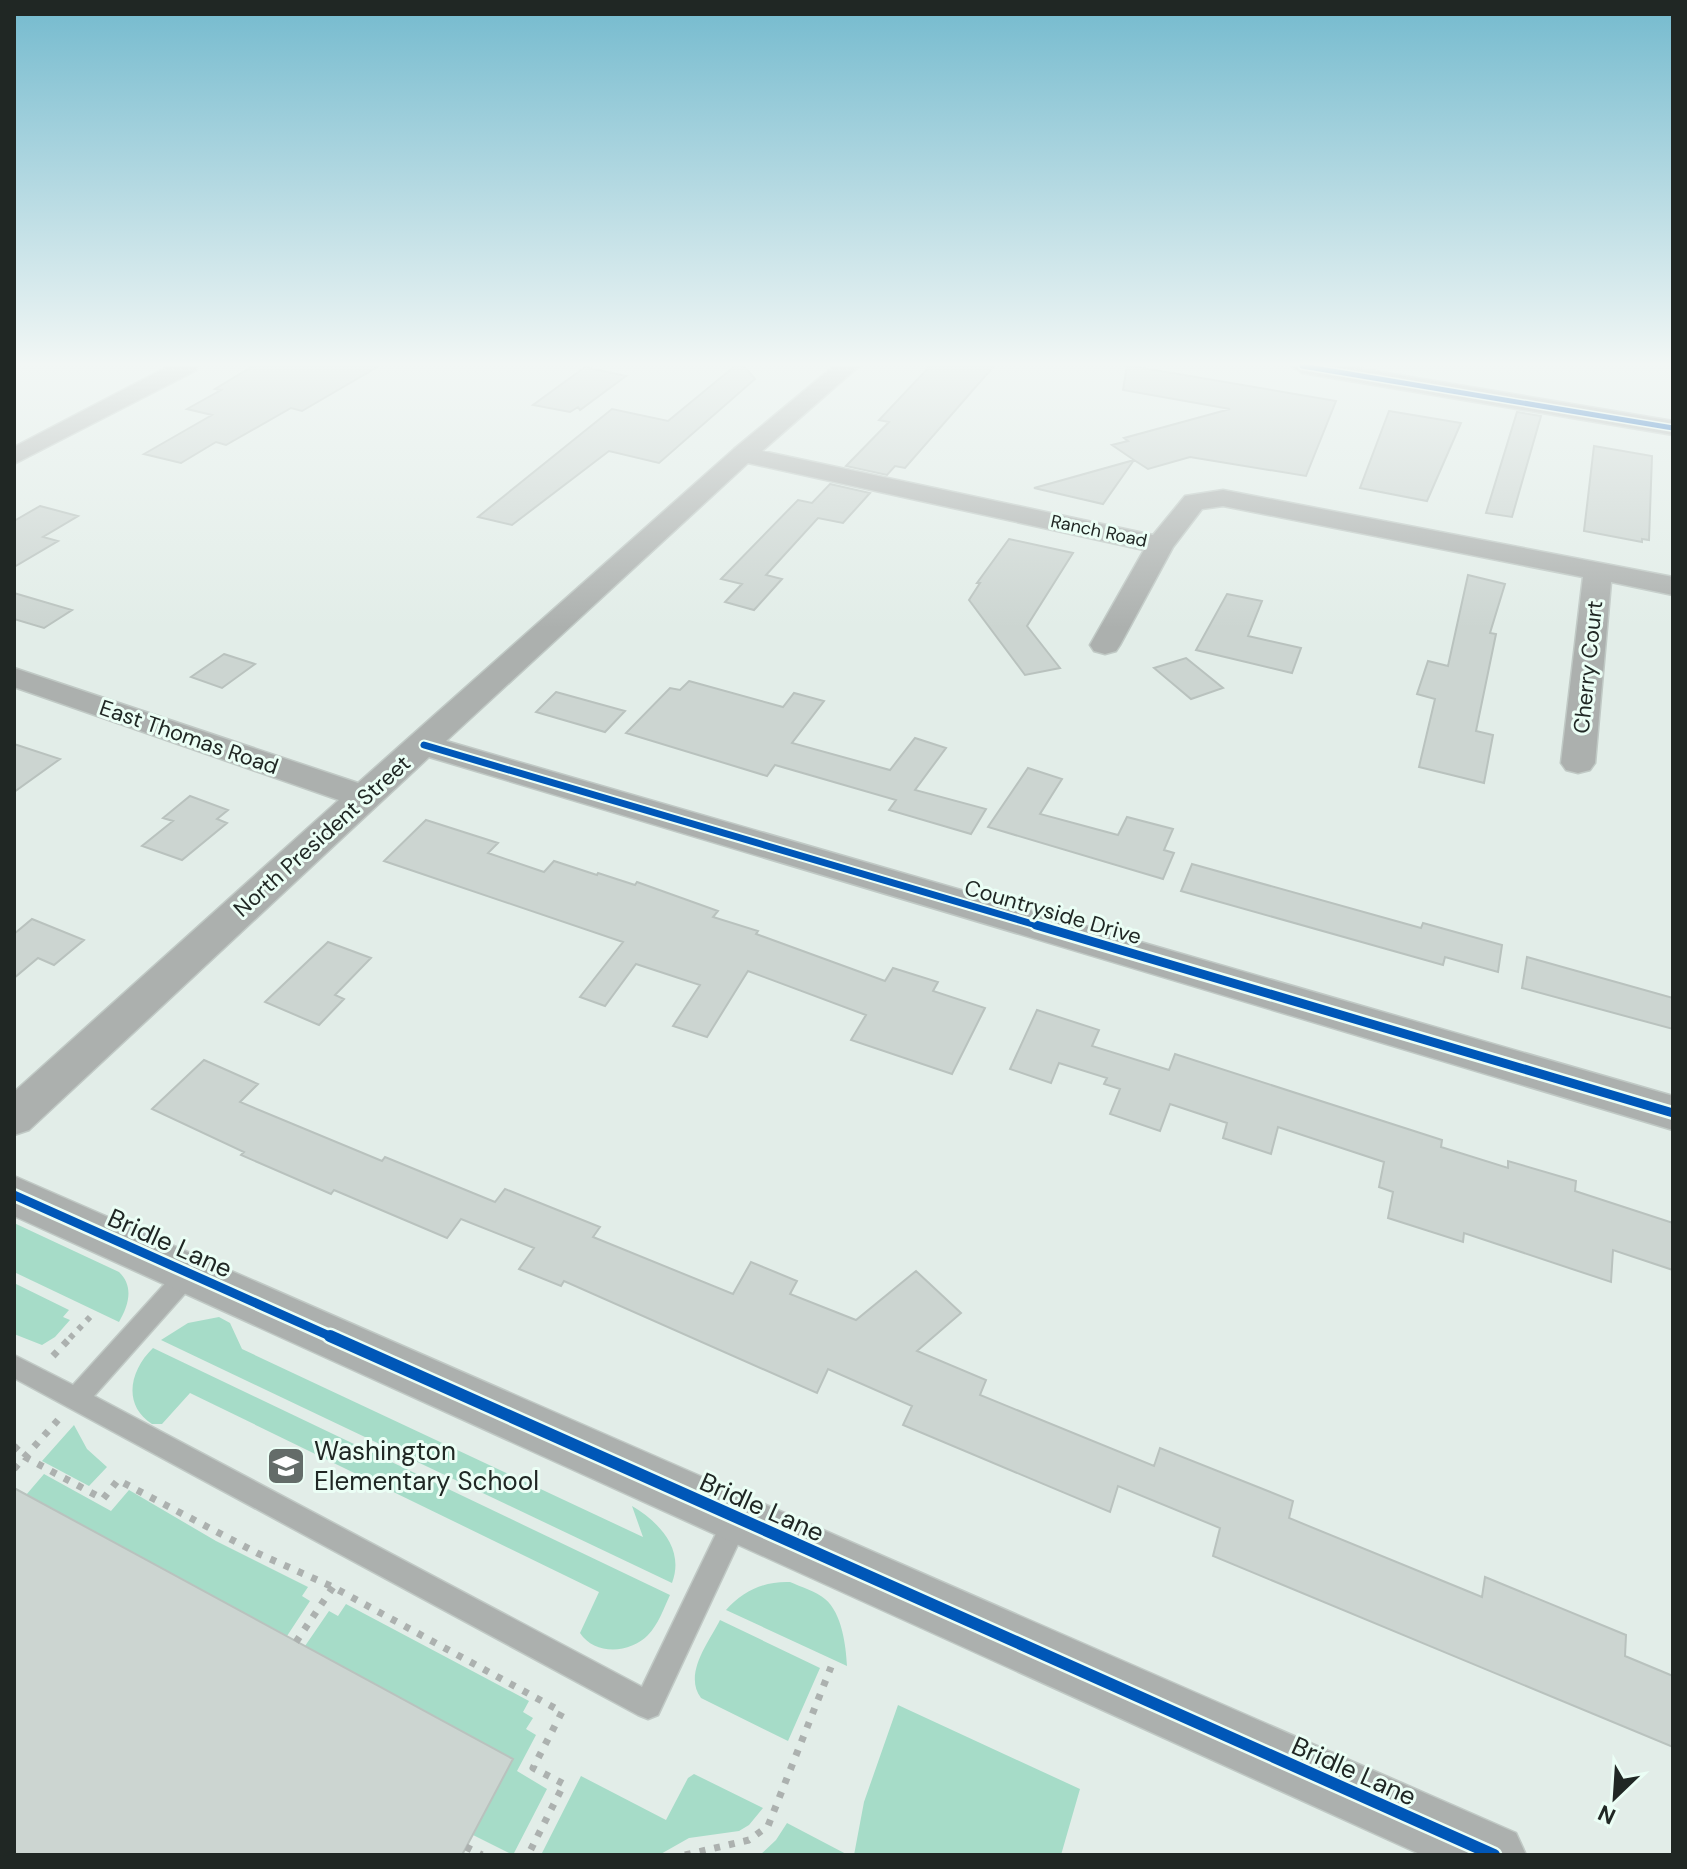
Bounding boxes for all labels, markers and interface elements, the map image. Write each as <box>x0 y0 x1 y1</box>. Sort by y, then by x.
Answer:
street label: Ranch Road <box>1049 509 1149 553</box>
street label: Cherry Court <box>1567 599 1609 735</box>
street label: East Thomas Road <box>96 693 282 781</box>
street label: North President Street <box>227 749 417 923</box>
street label: Countryside Drive <box>961 873 1145 951</box>
street label: Bridle Lane <box>102 1200 238 1286</box>
place label: Washington Elementary School <box>314 1434 539 1498</box>
school or university icon: Washington Elementary School <box>265 1445 307 1487</box>
street label: Bridle Lane <box>694 1464 830 1550</box>
street label: Bridle Lane <box>1286 1728 1422 1814</box>
north arrow <box>1575 1757 1655 1837</box>
text: N <box>1593 1798 1620 1831</box>

